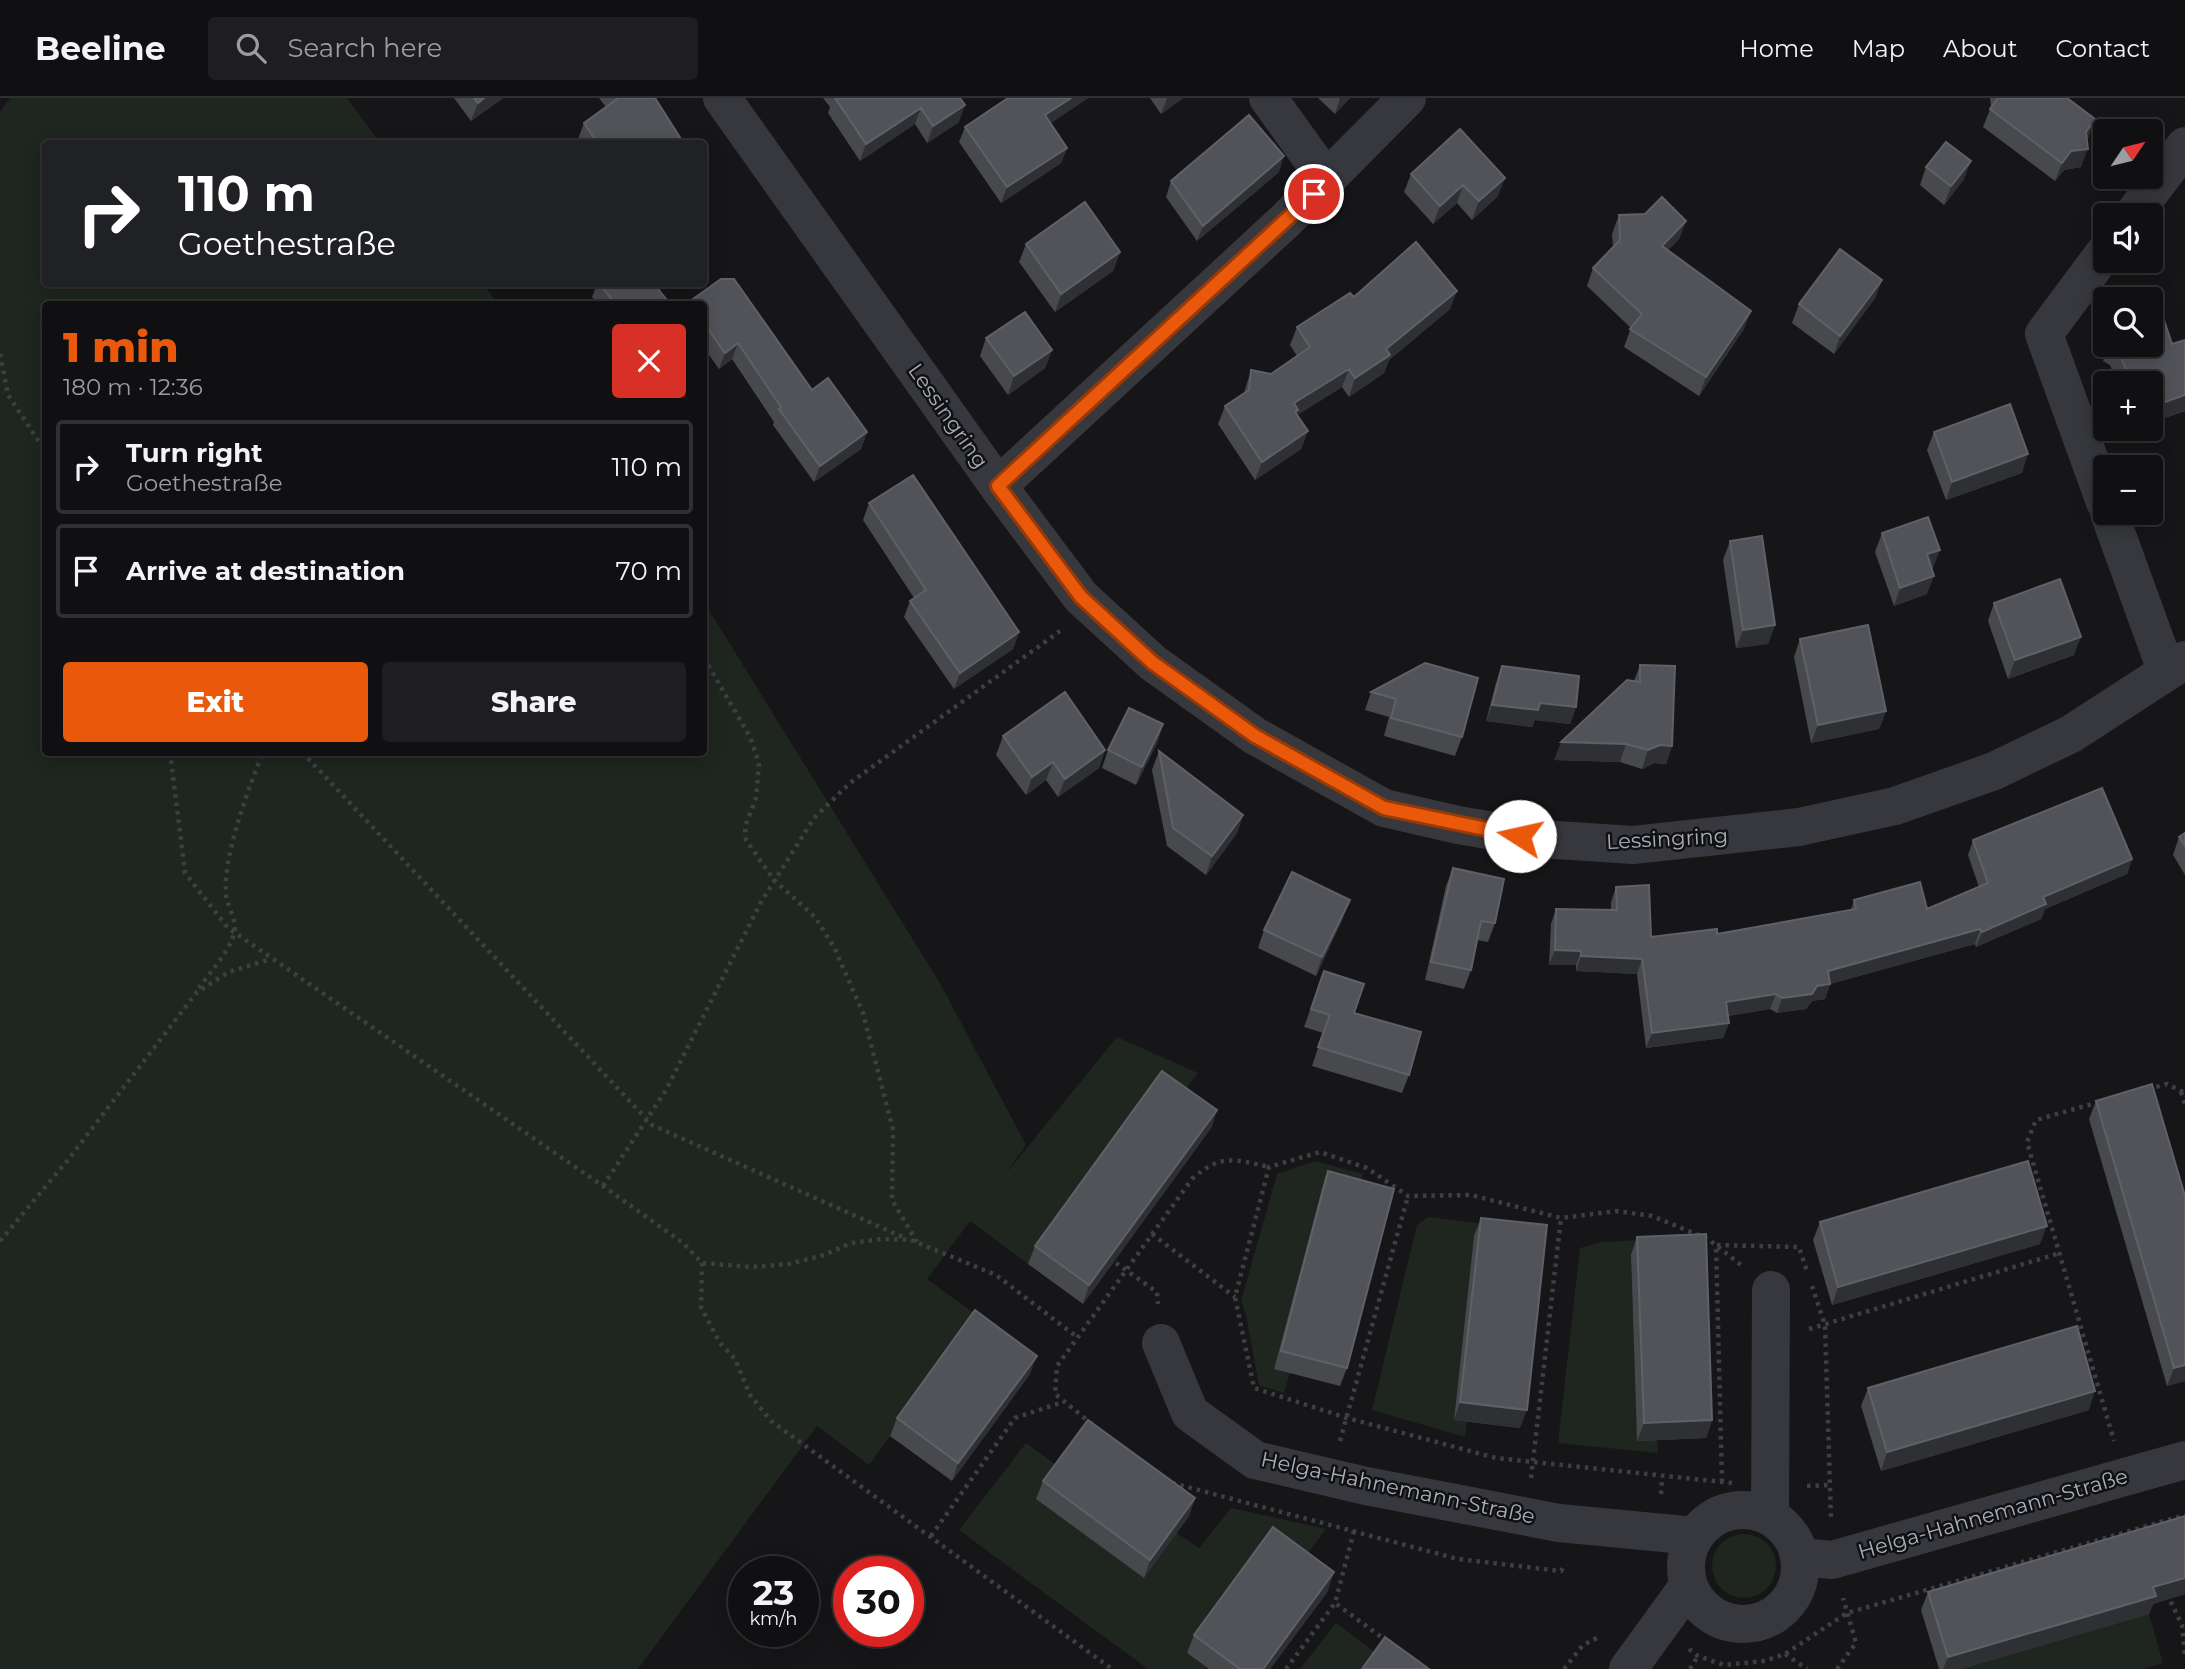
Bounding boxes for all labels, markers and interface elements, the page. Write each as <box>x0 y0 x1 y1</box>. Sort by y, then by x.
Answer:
search box <box>208 17 698 80</box>
text: Beeline <box>35 28 166 68</box>
icon: search <box>232 29 270 67</box>
text: Search here <box>288 32 442 64</box>
text: Home <box>1739 34 1814 63</box>
text: Map <box>1852 34 1905 63</box>
text: About <box>1943 34 2017 63</box>
text: Contact <box>2055 34 2150 63</box>
north arrow <box>2093 119 2163 189</box>
map controls <box>2093 119 2163 525</box>
text: 110 m <box>178 164 315 223</box>
pin <box>1284 164 1344 224</box>
icon: right <box>63 168 154 259</box>
icon: arrive <box>1295 175 1333 213</box>
button: sound <box>2093 203 2163 273</box>
text: Goethestraße <box>178 224 396 263</box>
button: search <box>2093 287 2163 357</box>
text: 1 min <box>63 321 179 373</box>
button: close <box>612 324 686 398</box>
street label: Lessingring <box>903 359 994 473</box>
button: + <box>2093 371 2163 441</box>
text: 180 m · 12:36 <box>63 373 203 401</box>
text: Turn right <box>126 437 262 469</box>
icon: right <box>67 448 105 486</box>
text: 110 m <box>612 451 682 483</box>
button: − <box>2093 455 2163 525</box>
text: Goethestraße <box>126 469 283 497</box>
icon: arrive <box>67 552 105 590</box>
text: Arrive at destination <box>126 555 405 587</box>
text: 70 m <box>616 555 682 587</box>
button: Exit <box>63 662 368 742</box>
button: Share <box>382 662 686 742</box>
position arrow <box>1483 799 1557 873</box>
street label: Lessingring <box>1605 823 1729 854</box>
street label: Helga-Hahnemann-Straße <box>1259 1446 1537 1529</box>
street label: Helga-Hahnemann-Straße <box>1855 1463 2131 1564</box>
speed limit sign: 30 <box>833 1556 924 1647</box>
text: 23 <box>753 1571 794 1614</box>
text: km/h <box>749 1608 798 1630</box>

